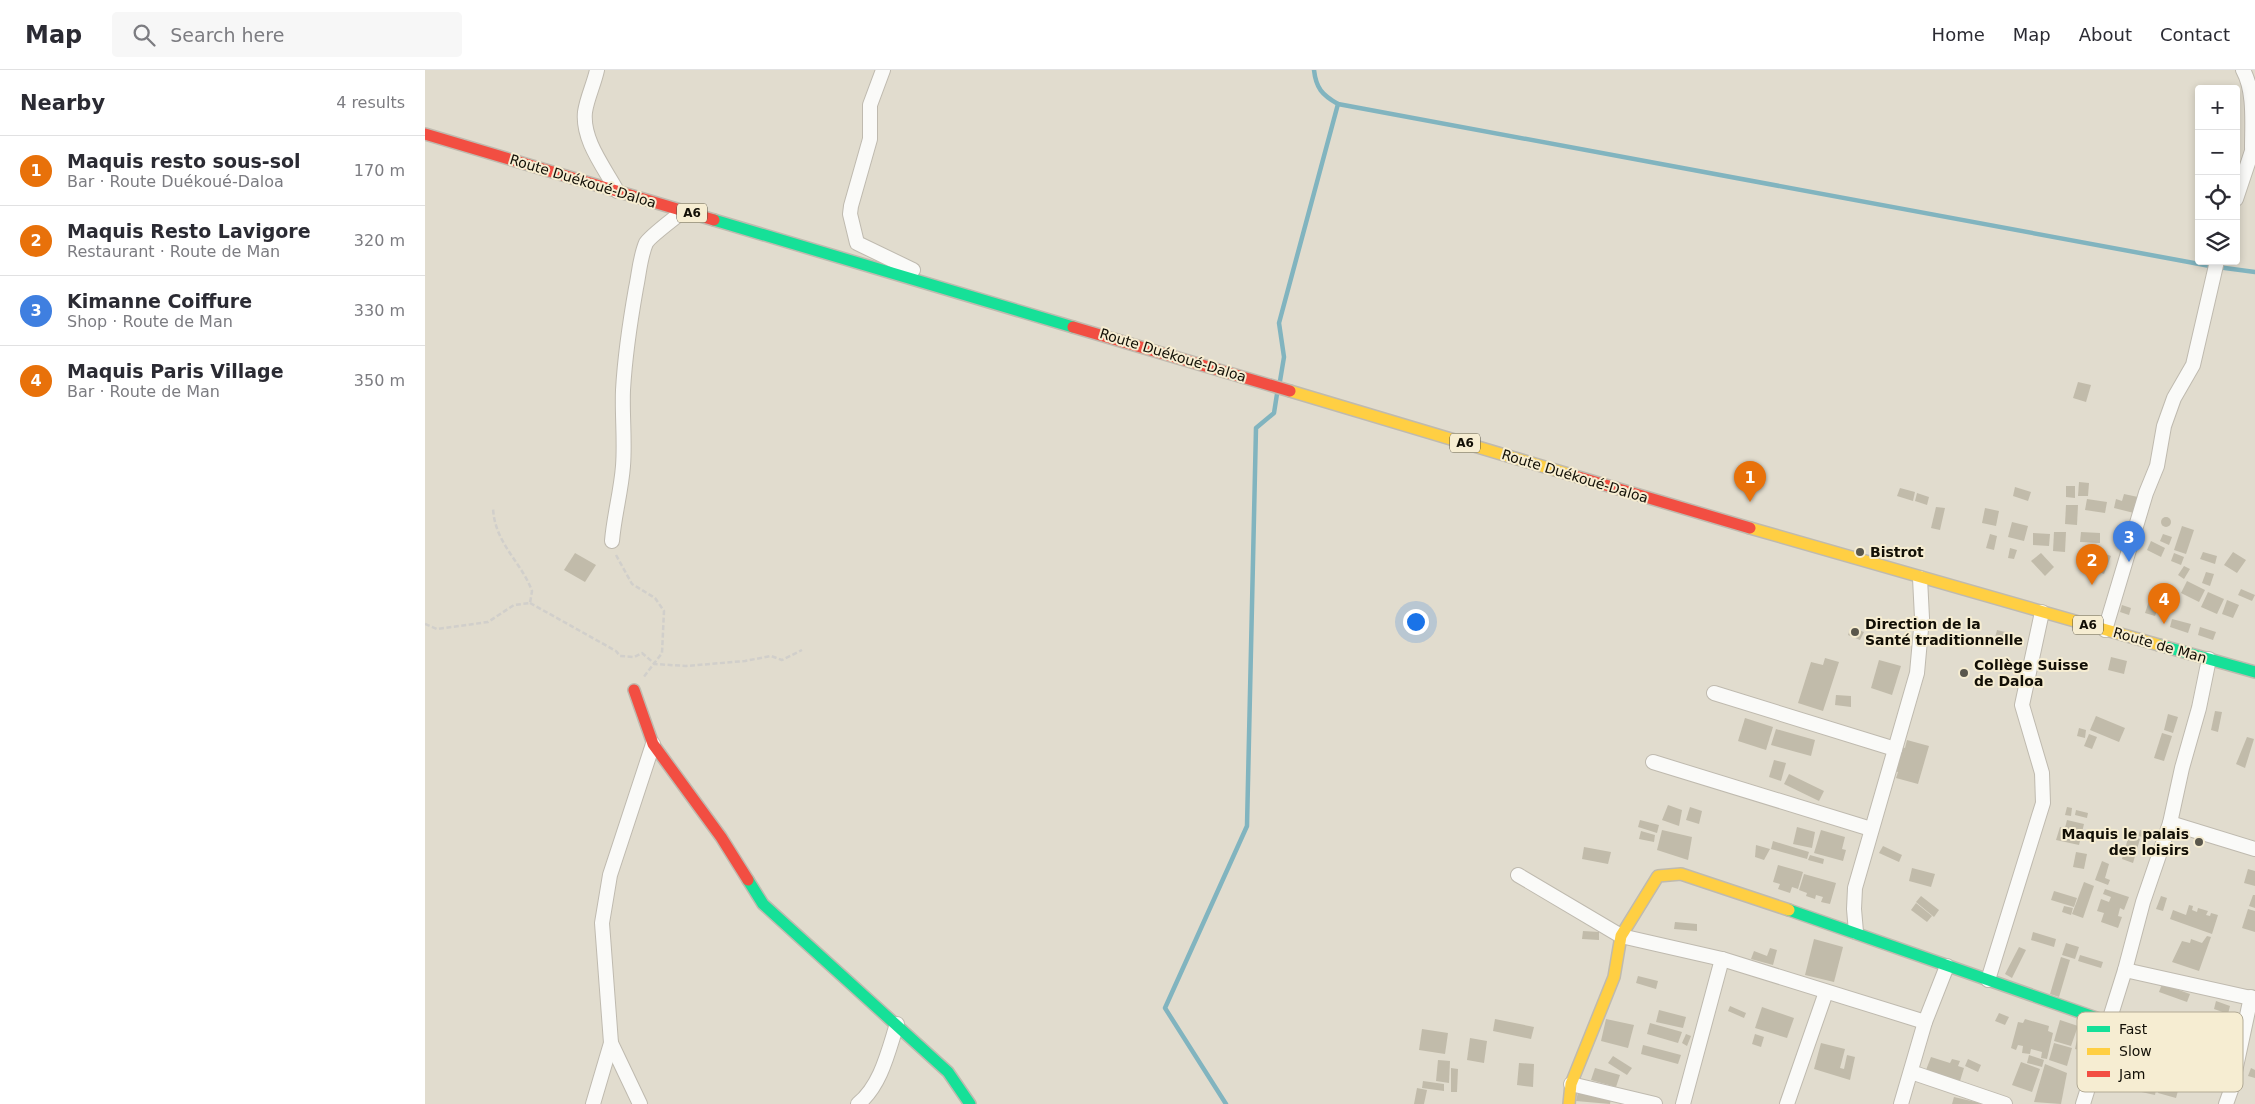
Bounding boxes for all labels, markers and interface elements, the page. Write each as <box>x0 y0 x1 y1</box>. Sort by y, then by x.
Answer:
search box <box>112 12 462 57</box>
text: Map <box>25 21 82 49</box>
icon: search <box>130 21 158 49</box>
text: Search here <box>170 24 284 46</box>
text: Home <box>1932 24 1985 45</box>
text: Map <box>2013 24 2051 45</box>
text: About <box>2079 24 2132 45</box>
text: Contact <box>2160 24 2230 45</box>
map controls <box>2195 85 2240 265</box>
button: + <box>2195 85 2240 130</box>
text: Nearby <box>20 91 105 115</box>
text: 4 results <box>336 93 405 112</box>
button: − <box>2195 130 2240 175</box>
text: Maquis resto sous-sol <box>67 150 301 172</box>
street label: Route Duékoué-Daloa <box>508 151 658 211</box>
text: 1 <box>30 161 42 180</box>
text: 170 m <box>354 161 405 180</box>
text: Bar · Route Duékoué-Daloa <box>67 172 284 191</box>
button: locate <box>2195 175 2240 220</box>
road number: A6 <box>677 204 707 222</box>
text: Maquis Resto Lavigore <box>67 220 311 242</box>
button: layers <box>2195 220 2240 265</box>
text: 2 <box>30 231 42 250</box>
text: 320 m <box>354 231 405 250</box>
text: Restaurant · Route de Man <box>67 242 280 261</box>
text: Kimanne Coiffure <box>67 290 252 312</box>
text: 3 <box>30 301 42 320</box>
text: 330 m <box>354 301 405 320</box>
text: Shop · Route de Man <box>67 312 233 331</box>
street label: Route Duékoué-Daloa <box>1098 325 1248 385</box>
text: Maquis Paris Village <box>67 360 284 382</box>
text: 4 <box>30 371 42 390</box>
text: 350 m <box>354 371 405 390</box>
text: Bar · Route de Man <box>67 382 220 401</box>
road number: A6 <box>1450 433 1480 452</box>
street label: Route Duékoué-Daloa <box>1500 446 1650 506</box>
pin: 1 <box>1734 461 1766 502</box>
pin: 3 <box>2113 521 2145 562</box>
place label: Bistrot <box>1870 544 1924 560</box>
pin: 2 <box>2076 544 2108 585</box>
marker: Bistrot <box>1854 546 1866 558</box>
pin: 4 <box>2148 583 2180 624</box>
your location <box>1403 609 1429 635</box>
place label: Direction de la Santé traditionnelle <box>1865 616 2023 648</box>
road number: A6 <box>2073 616 2103 634</box>
street label: Route de Man <box>2111 624 2209 666</box>
marker: Direction de la Santé traditionnelle <box>1849 626 1861 638</box>
place label: Collège Suisse de Daloa <box>1974 657 2088 689</box>
marker: Collège Suisse de Daloa <box>1958 667 1970 679</box>
place label: Maquis le palais des loisirs <box>2062 826 2189 858</box>
marker: Maquis le palais des loisirs <box>2193 836 2205 848</box>
legend <box>2077 1012 2243 1092</box>
text: Fast <box>2119 1021 2148 1037</box>
text: Slow <box>2119 1043 2152 1059</box>
text: Jam <box>2118 1066 2145 1082</box>

